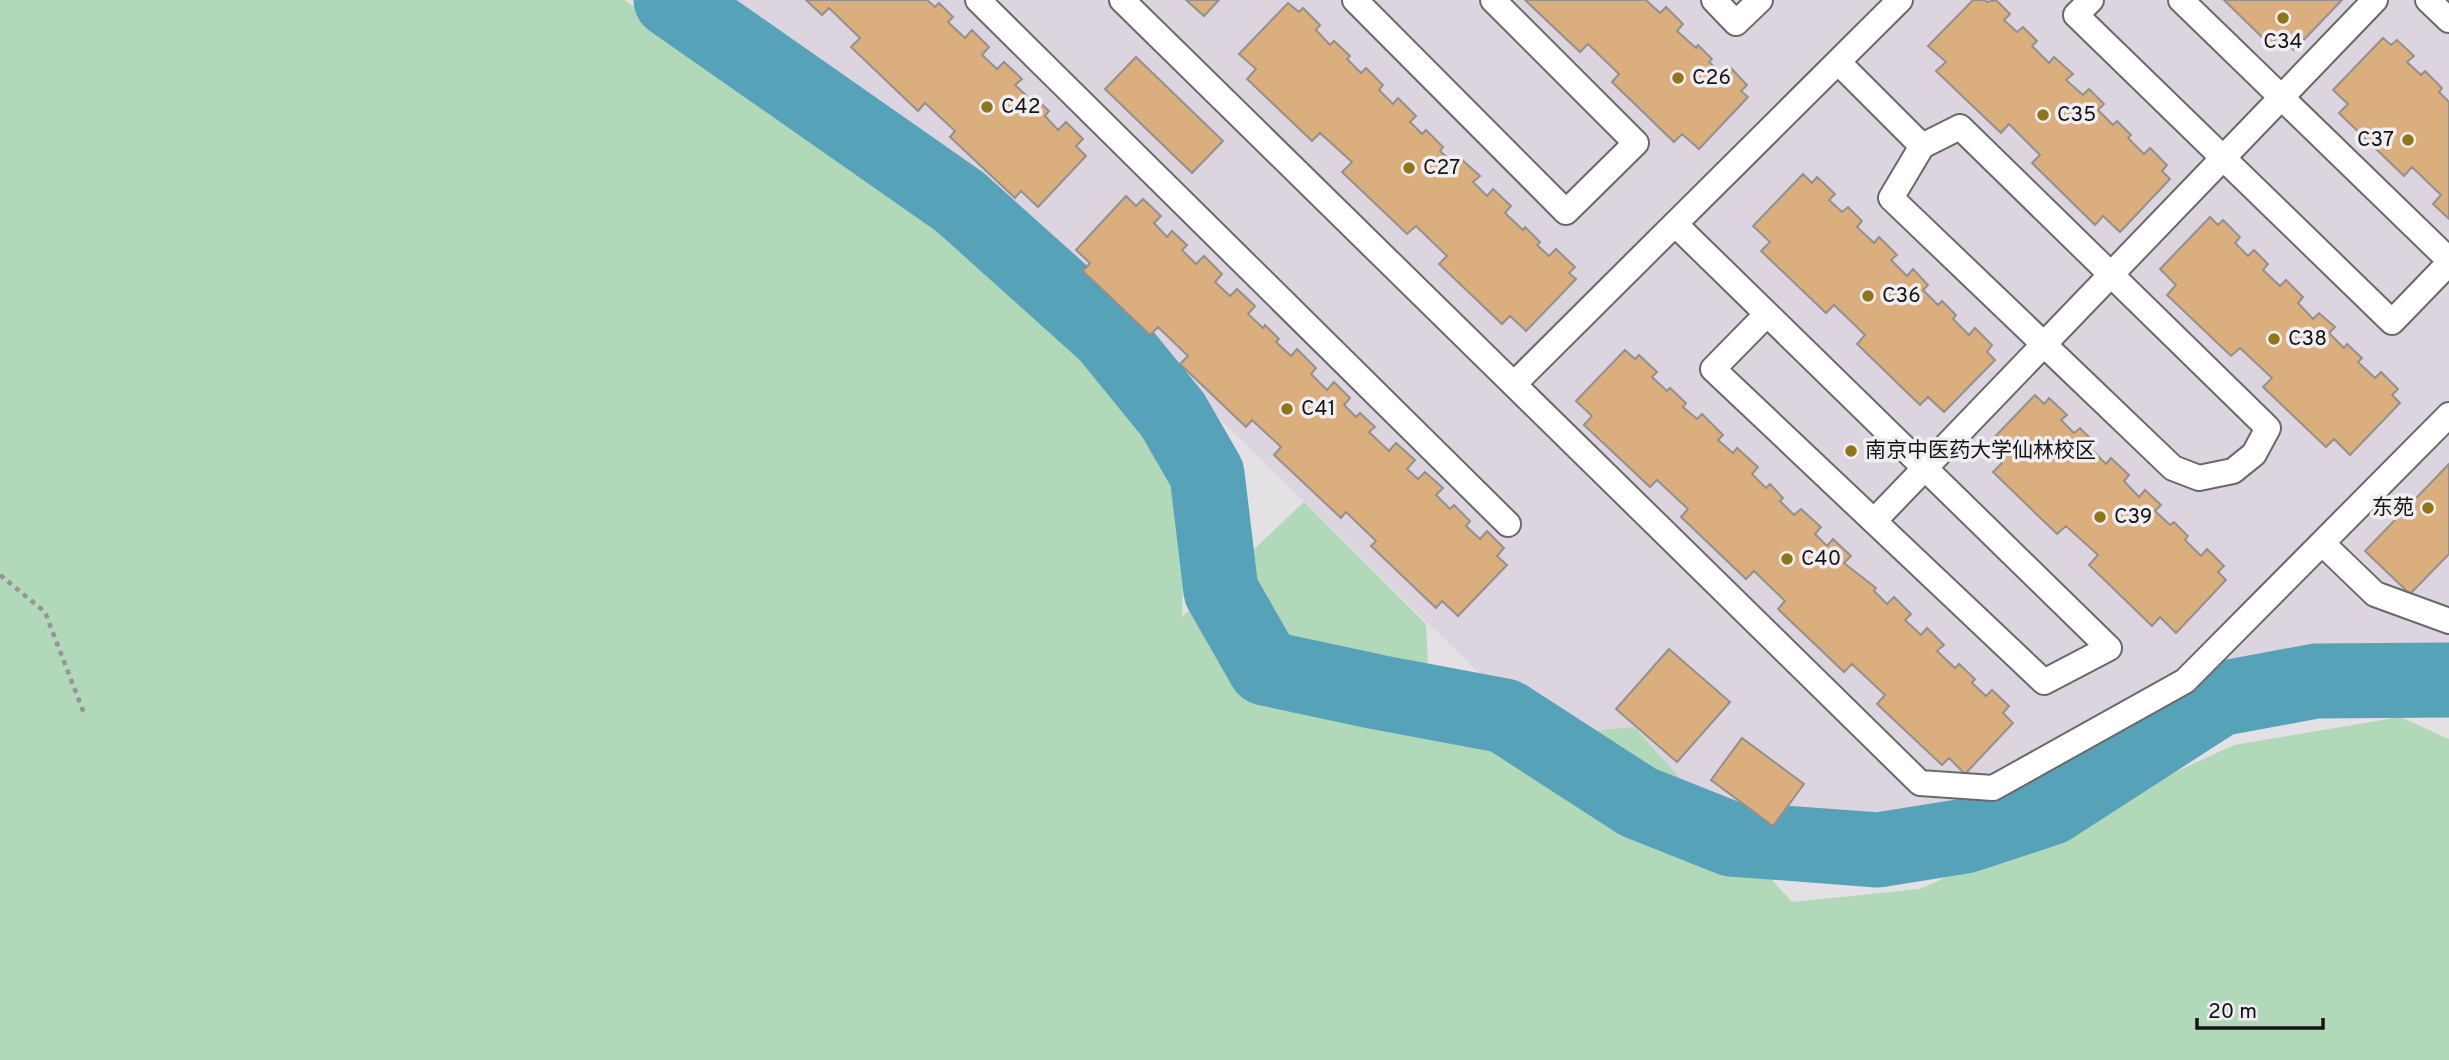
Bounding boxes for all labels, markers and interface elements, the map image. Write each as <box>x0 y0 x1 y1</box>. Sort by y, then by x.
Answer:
marker: C34 <box>2275 10 2291 26</box>
place label: C34 <box>2263 29 2303 56</box>
place label: C26 <box>1692 65 1731 92</box>
marker: C26 <box>1670 70 1686 86</box>
place label: C42 <box>1001 94 1040 121</box>
marker: C42 <box>979 99 995 115</box>
place label: C35 <box>2057 102 2096 129</box>
marker: C35 <box>2035 107 2051 123</box>
place label: C37 <box>2357 127 2394 154</box>
marker: C37 <box>2400 132 2416 148</box>
place label: C27 <box>1423 155 1460 182</box>
marker: C27 <box>1401 160 1417 176</box>
place label: C36 <box>1882 283 1921 310</box>
marker: C36 <box>1860 288 1876 304</box>
place label: C38 <box>2288 326 2327 353</box>
marker: C38 <box>2266 331 2282 347</box>
place label: C41 <box>1301 396 1335 423</box>
marker: C41 <box>1279 401 1295 417</box>
place label: 南京中医药大学仙林校区 <box>1865 438 2096 465</box>
marker: 南京中医药大学仙林校区 <box>1843 443 1859 459</box>
place label: 东苑 <box>2372 495 2414 522</box>
marker: 东苑 <box>2420 500 2436 516</box>
place label: C39 <box>2114 504 2152 531</box>
marker: C39 <box>2092 509 2108 525</box>
place label: C40 <box>1801 546 1841 573</box>
marker: C40 <box>1779 551 1795 567</box>
scale bar <box>2197 986 2323 1030</box>
text: 20 m <box>2208 999 2257 1026</box>

